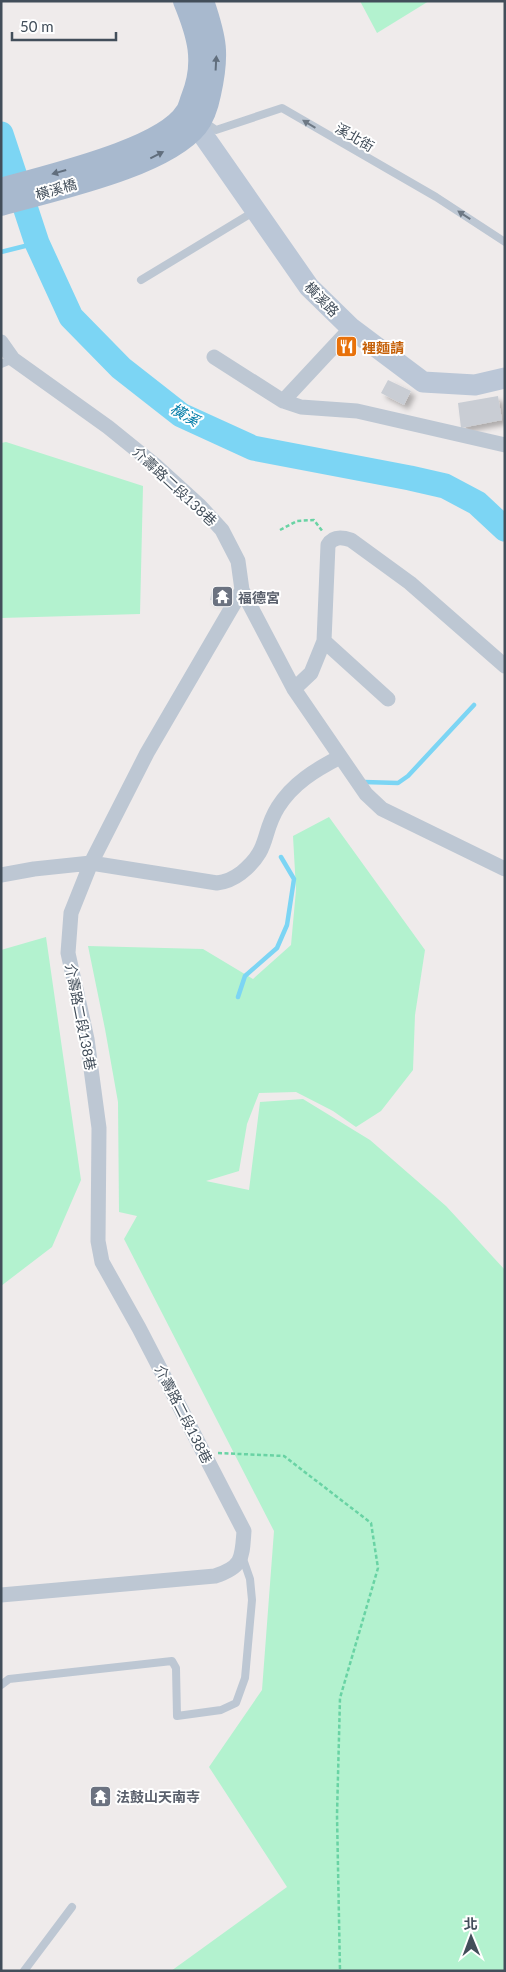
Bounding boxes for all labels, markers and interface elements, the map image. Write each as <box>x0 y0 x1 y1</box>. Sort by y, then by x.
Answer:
scale bar <box>12 10 116 42</box>
text: 50 m <box>20 17 54 35</box>
one-way arrow <box>212 54 220 70</box>
one-way arrow <box>302 119 315 128</box>
street label: 溪北街 <box>333 119 377 155</box>
one-way arrow <box>149 151 164 159</box>
one-way arrow <box>52 168 67 176</box>
street label: 橫溪橋 <box>33 175 79 203</box>
one-way arrow <box>457 210 470 220</box>
street label: 橫溪路 <box>301 278 343 320</box>
restaurant icon: 裡麵請 <box>334 335 358 359</box>
place label: 裡麵請 <box>362 339 404 356</box>
water label: 橫溪 <box>168 399 204 430</box>
street label: 介壽路二段138巷 <box>130 443 220 529</box>
temple icon: 福德宮 <box>210 585 234 609</box>
place label: 福德宮 <box>238 589 280 606</box>
street label: 介壽路二段138巷 <box>62 962 100 1072</box>
street label: 介壽路二段138巷 <box>152 1362 216 1466</box>
temple icon: 法鼓山天南寺 <box>88 1784 112 1808</box>
place label: 法鼓山天南寺 <box>116 1788 200 1805</box>
north arrow <box>446 1912 496 1962</box>
text: 北 <box>464 1915 478 1932</box>

